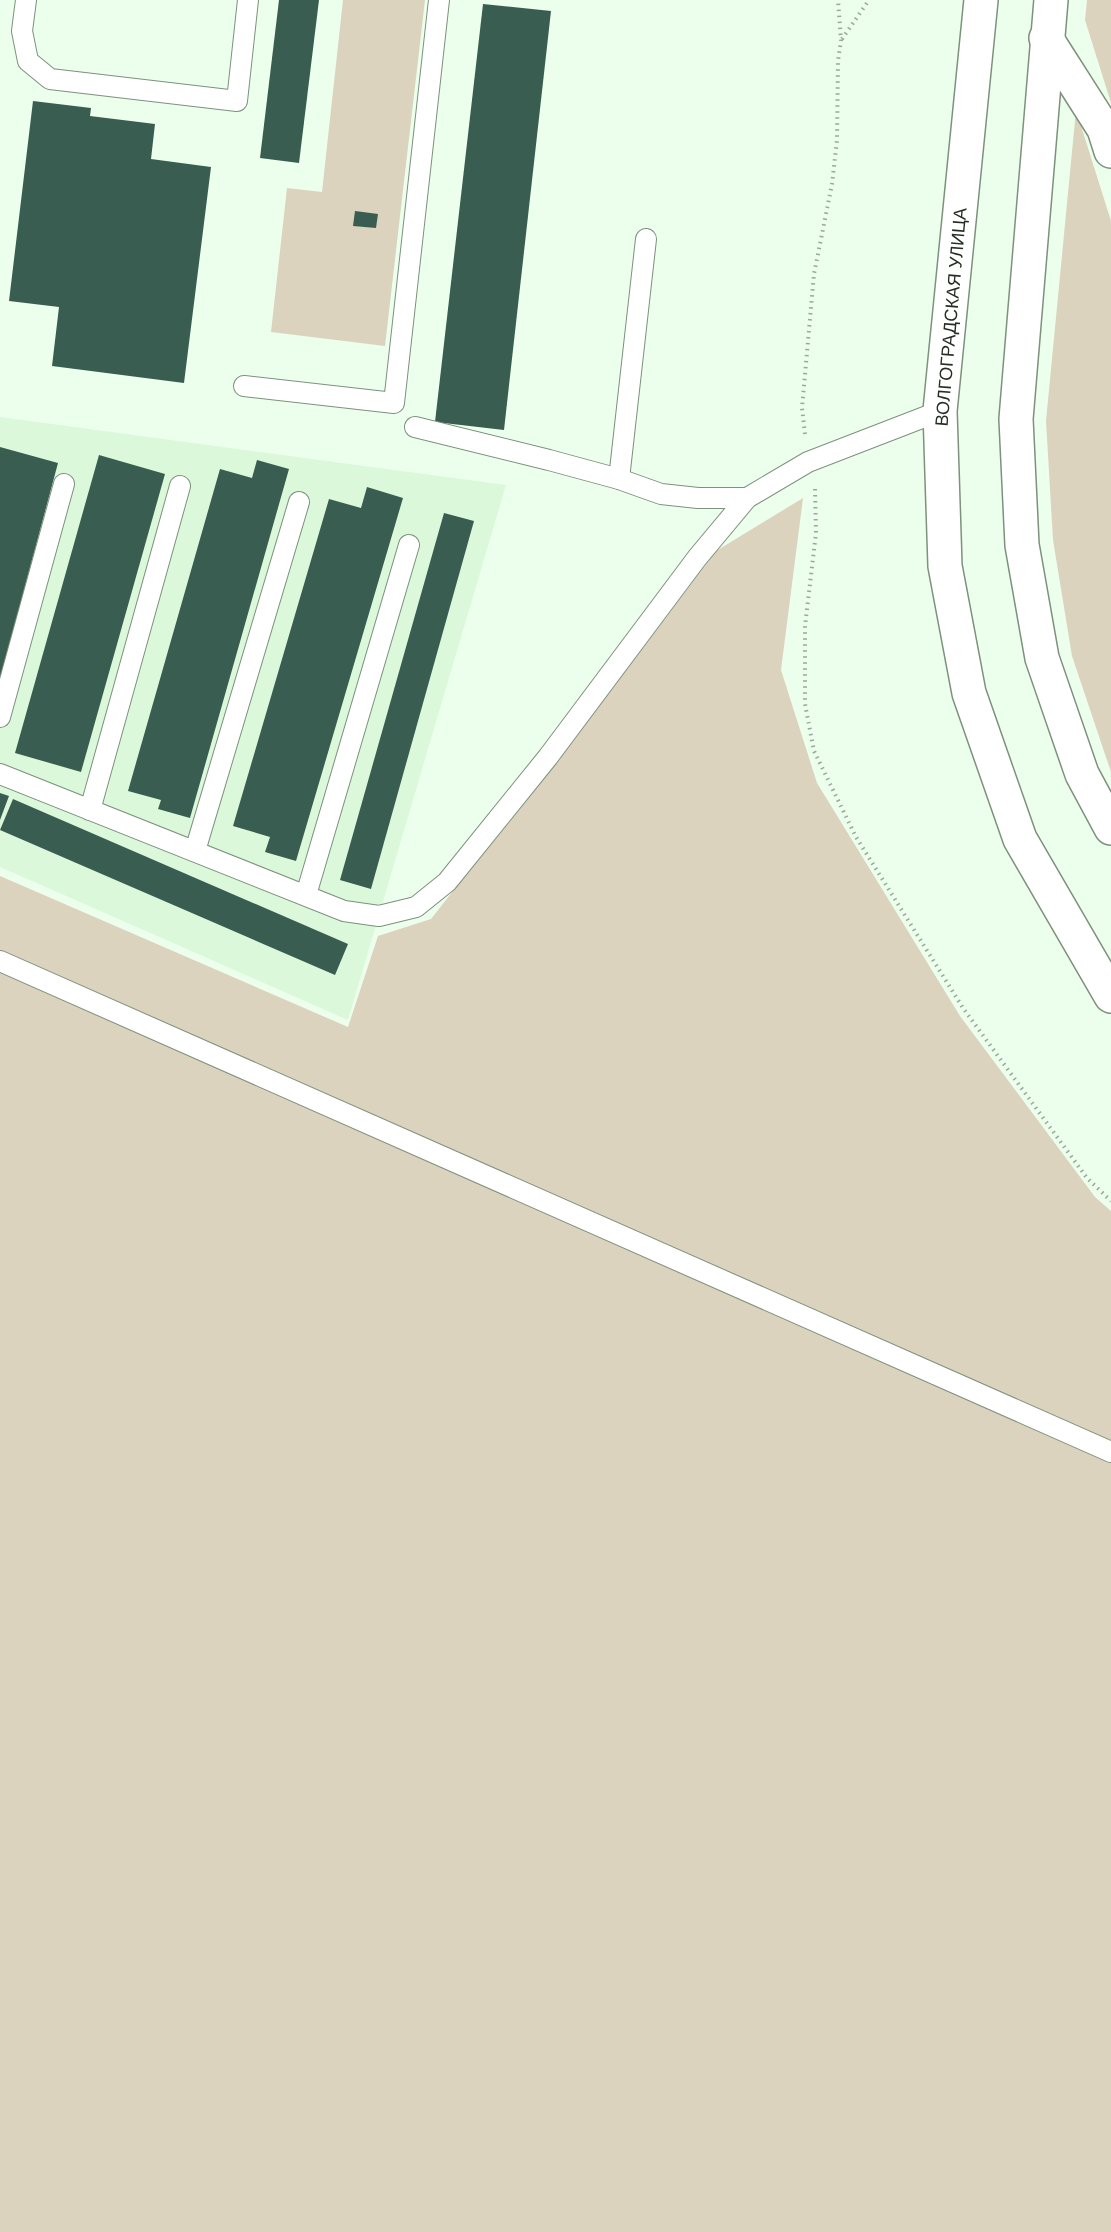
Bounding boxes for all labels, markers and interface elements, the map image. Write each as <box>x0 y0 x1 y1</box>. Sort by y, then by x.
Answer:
street label: ВОЛГОГРАДСКАЯ УЛИЦА <box>931 207 971 427</box>

